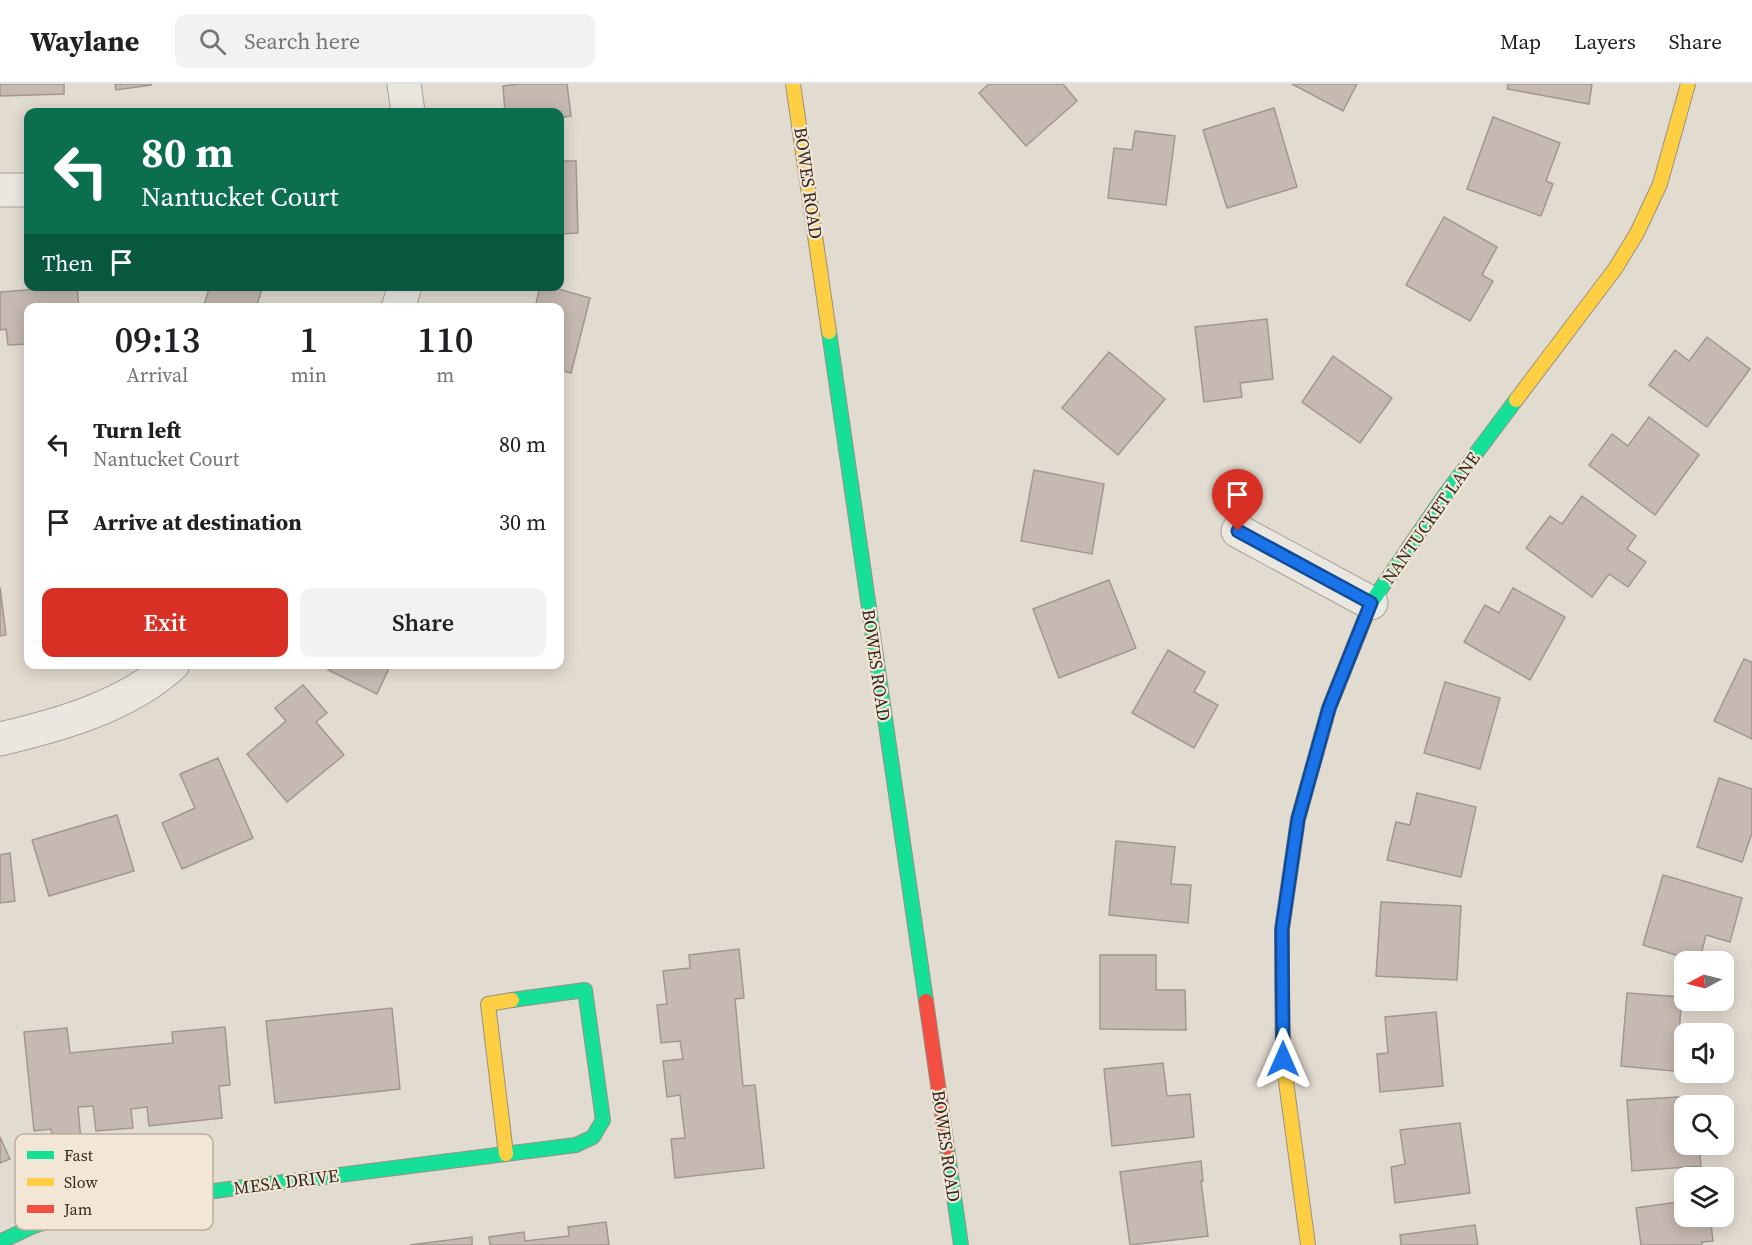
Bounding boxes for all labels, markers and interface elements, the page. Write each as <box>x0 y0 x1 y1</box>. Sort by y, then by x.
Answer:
search box <box>175 14 595 68</box>
text: Waylane <box>30 22 139 60</box>
icon: search <box>196 25 229 58</box>
text: Search here <box>244 26 360 56</box>
text: Map <box>1500 27 1541 56</box>
text: Layers <box>1574 27 1636 56</box>
text: Share <box>1669 27 1722 56</box>
text: 80 m <box>141 123 234 181</box>
street label: BOWES ROAD <box>788 125 829 241</box>
icon: left <box>42 132 120 210</box>
text: Nantucket Court <box>141 178 339 215</box>
icon: arrive <box>105 246 138 279</box>
text: Then <box>42 248 93 278</box>
text: 09:13 <box>115 315 200 364</box>
text: 1 <box>299 315 318 364</box>
text: 110 <box>417 315 473 364</box>
text: Arrival <box>126 361 188 389</box>
text: min <box>291 361 327 389</box>
text: m <box>436 361 454 389</box>
text: Turn left <box>93 415 181 445</box>
icon: left <box>42 428 75 461</box>
text: 80 m <box>499 429 546 459</box>
text: Nantucket Court <box>93 445 239 473</box>
street label: NANTUCKET LANE <box>1376 446 1486 589</box>
pin <box>1212 469 1263 531</box>
icon: arrive <box>1221 478 1254 511</box>
icon: arrive <box>42 506 75 539</box>
text: Arrive at destination <box>93 507 302 537</box>
text: 30 m <box>499 507 546 537</box>
button: Exit <box>42 588 288 657</box>
button: Share <box>300 588 546 657</box>
street label: BOWES ROAD <box>856 607 897 723</box>
north arrow <box>1674 951 1734 1011</box>
map controls <box>1674 951 1734 1227</box>
button: sound <box>1674 1023 1734 1083</box>
position arrow <box>1251 1027 1315 1091</box>
street label: BOWES ROAD <box>926 1088 967 1204</box>
button: search <box>1674 1095 1734 1155</box>
legend <box>15 1134 213 1230</box>
text: Fast <box>64 1144 94 1166</box>
street label: MESA DRIVE <box>232 1163 340 1200</box>
button: layers <box>1674 1167 1734 1227</box>
text: Slow <box>64 1171 99 1193</box>
text: Jam <box>63 1198 92 1220</box>

